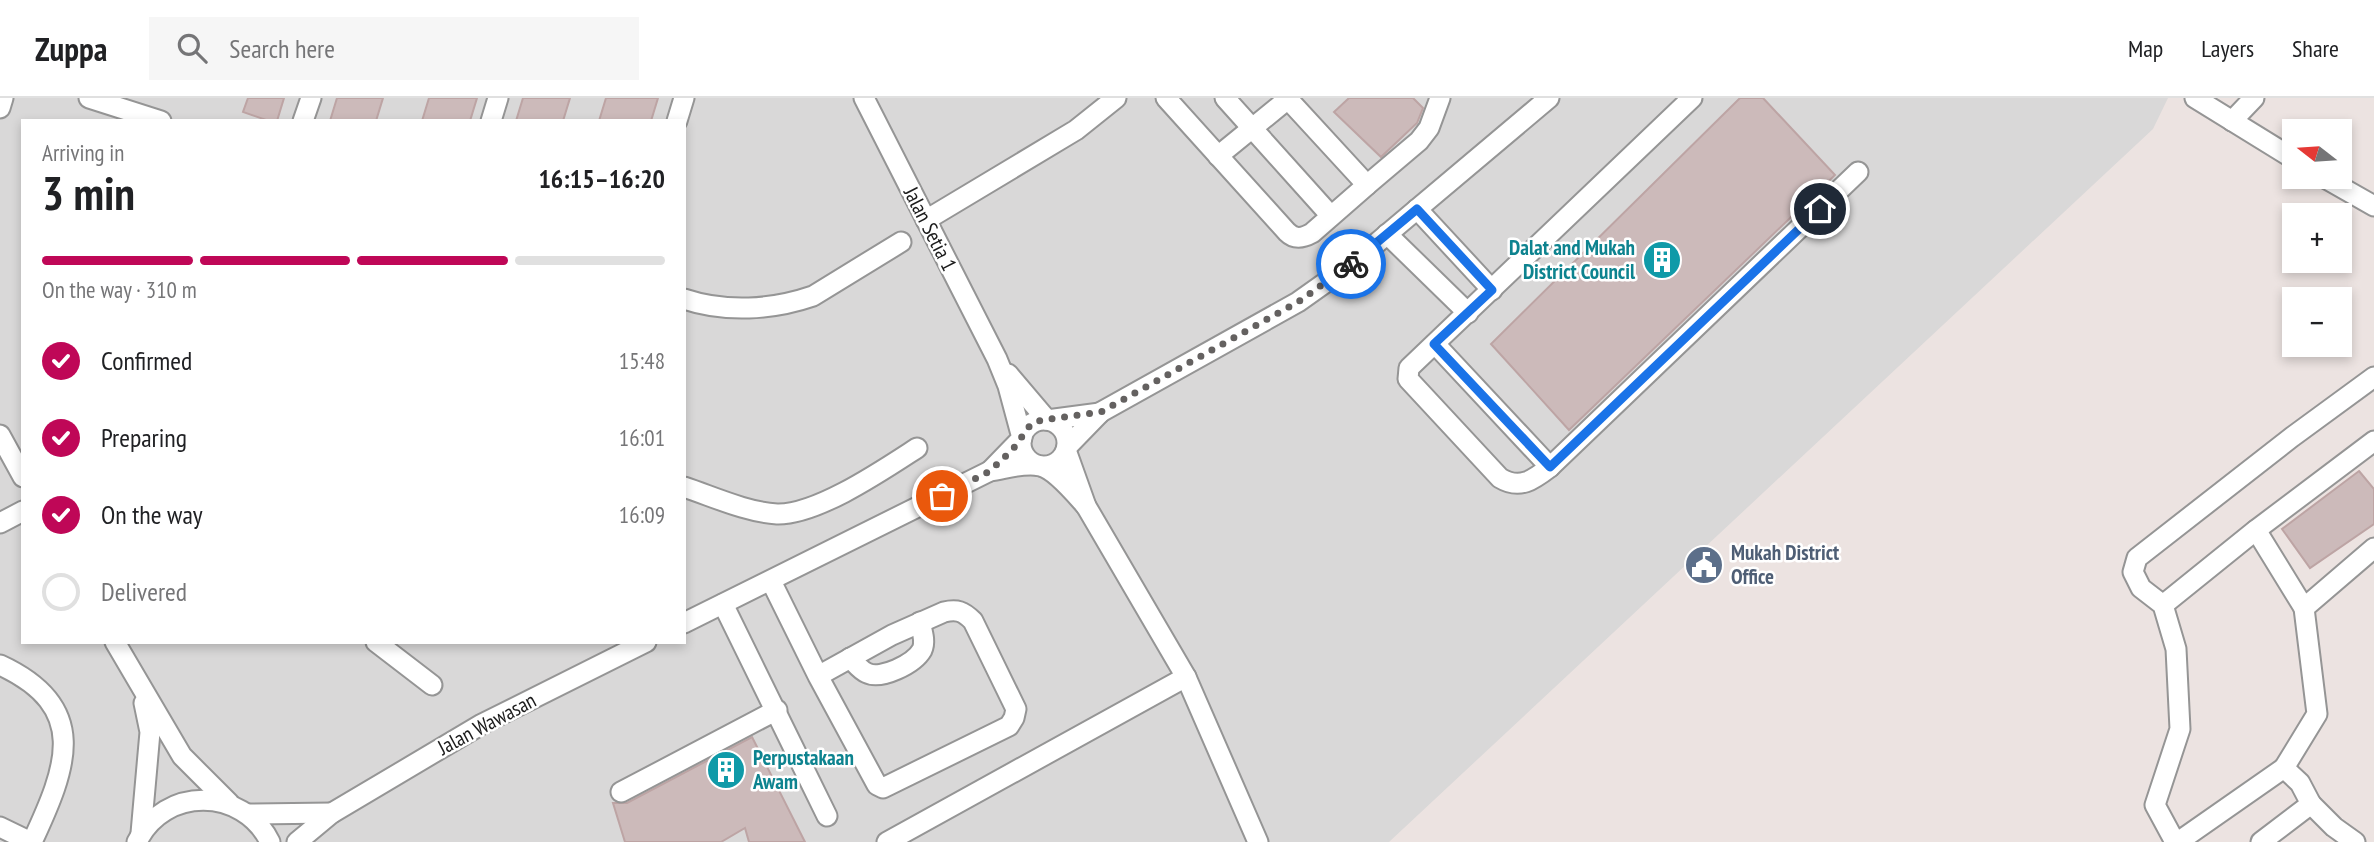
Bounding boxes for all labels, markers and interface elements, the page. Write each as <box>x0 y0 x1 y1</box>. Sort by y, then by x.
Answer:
search box <box>149 17 639 80</box>
text: Zuppa <box>35 27 107 70</box>
icon: search <box>173 29 211 67</box>
text: Search here <box>229 32 335 65</box>
text: Map <box>2128 33 2163 64</box>
text: Layers <box>2201 33 2254 64</box>
text: Share <box>2292 33 2339 64</box>
north arrow <box>2282 119 2352 189</box>
map controls <box>2282 119 2352 357</box>
text: Arriving in <box>42 138 124 167</box>
text: 16:15–16:20 <box>538 162 665 195</box>
text: 3 min <box>42 163 135 223</box>
pin <box>1790 179 1850 239</box>
street label: Jalan Setia 1 <box>897 181 963 275</box>
icon: home <box>1801 190 1839 228</box>
button: + <box>2282 203 2352 273</box>
courier <box>1316 229 1386 299</box>
place label: Dalat and Mukah District Council <box>1509 234 1636 285</box>
building icon: Dalat and Mukah District Council <box>1641 239 1683 281</box>
icon: bike <box>1332 245 1370 283</box>
text: On the way · 310 m <box>42 275 197 304</box>
button: − <box>2282 287 2352 357</box>
icon: check <box>42 342 80 380</box>
text: Confirmed <box>101 344 192 377</box>
text: 15:48 <box>619 346 665 375</box>
icon: check <box>42 419 80 457</box>
text: Preparing <box>101 421 187 454</box>
text: 16:01 <box>619 423 665 452</box>
pin <box>912 466 972 526</box>
icon: bag <box>923 477 961 515</box>
icon: check <box>42 496 80 534</box>
text: On the way <box>101 498 203 531</box>
text: 16:09 <box>619 500 665 529</box>
place label: Mukah District Office <box>1731 539 1839 590</box>
public building icon: Mukah District Office <box>1683 544 1725 586</box>
text: Delivered <box>101 575 187 608</box>
street label: Jalan Wawasan <box>432 686 541 761</box>
place label: Perpustakaan Awam <box>752 744 854 795</box>
building icon: Perpustakaan Awam <box>705 749 747 791</box>

